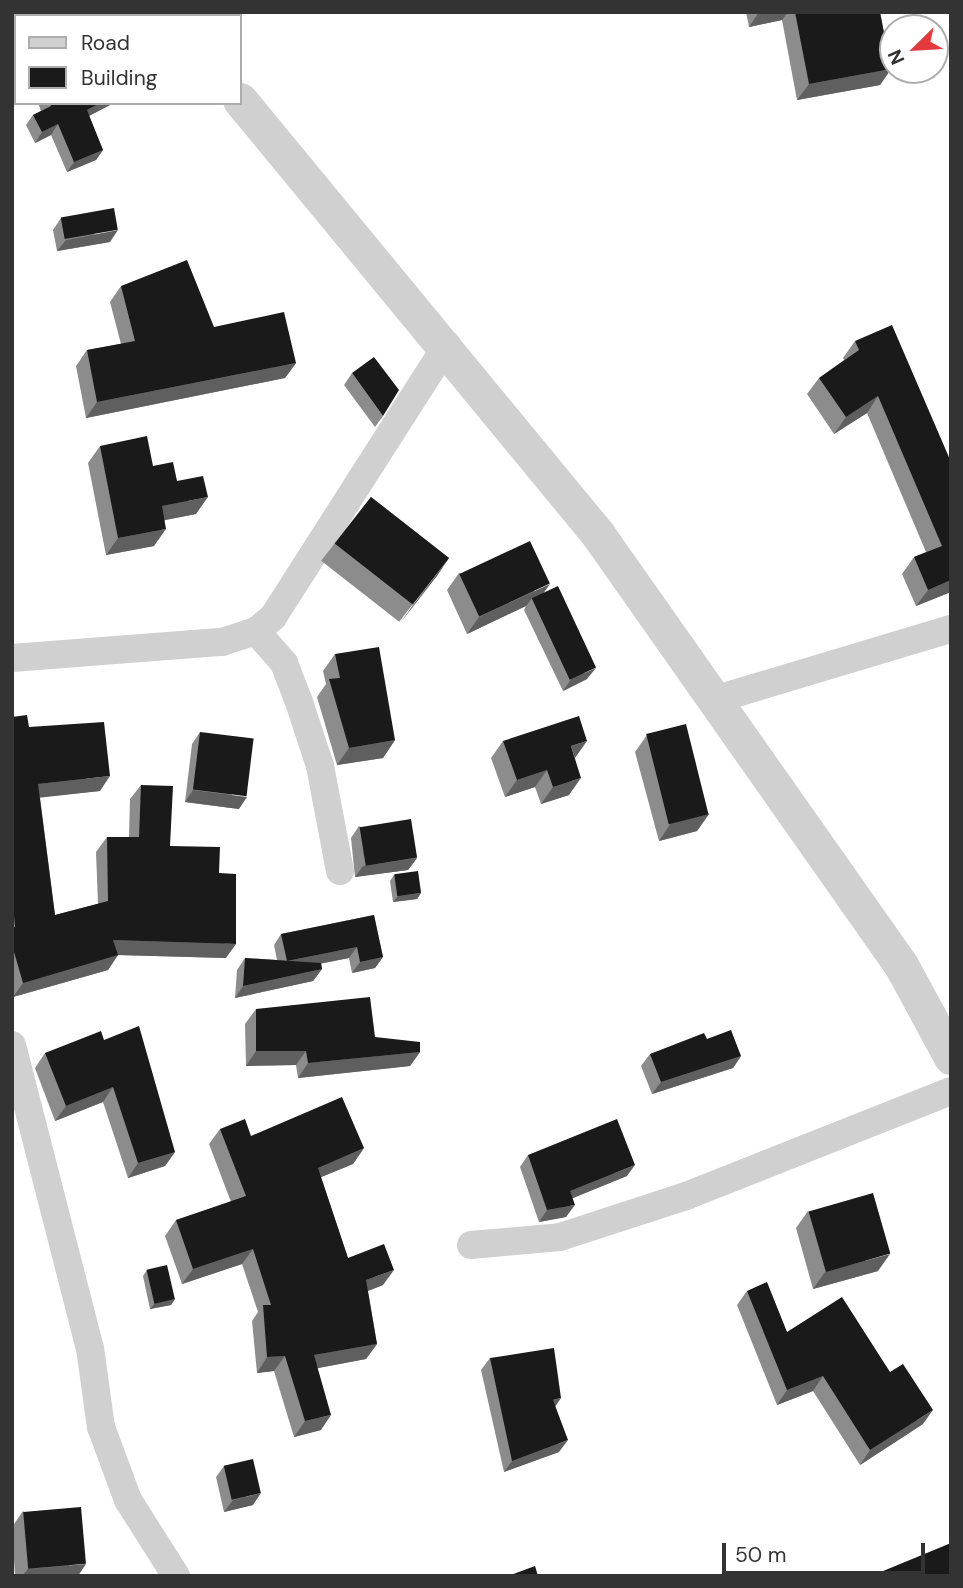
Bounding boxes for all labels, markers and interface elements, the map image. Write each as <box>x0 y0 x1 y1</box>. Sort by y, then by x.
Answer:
legend <box>14 14 242 105</box>
north arrow <box>879 14 949 84</box>
text: Road <box>81 29 130 57</box>
text: N <box>882 46 910 68</box>
text: Building <box>81 64 157 92</box>
scale bar <box>725 1528 928 1572</box>
text: 50 m <box>735 1541 786 1569</box>

